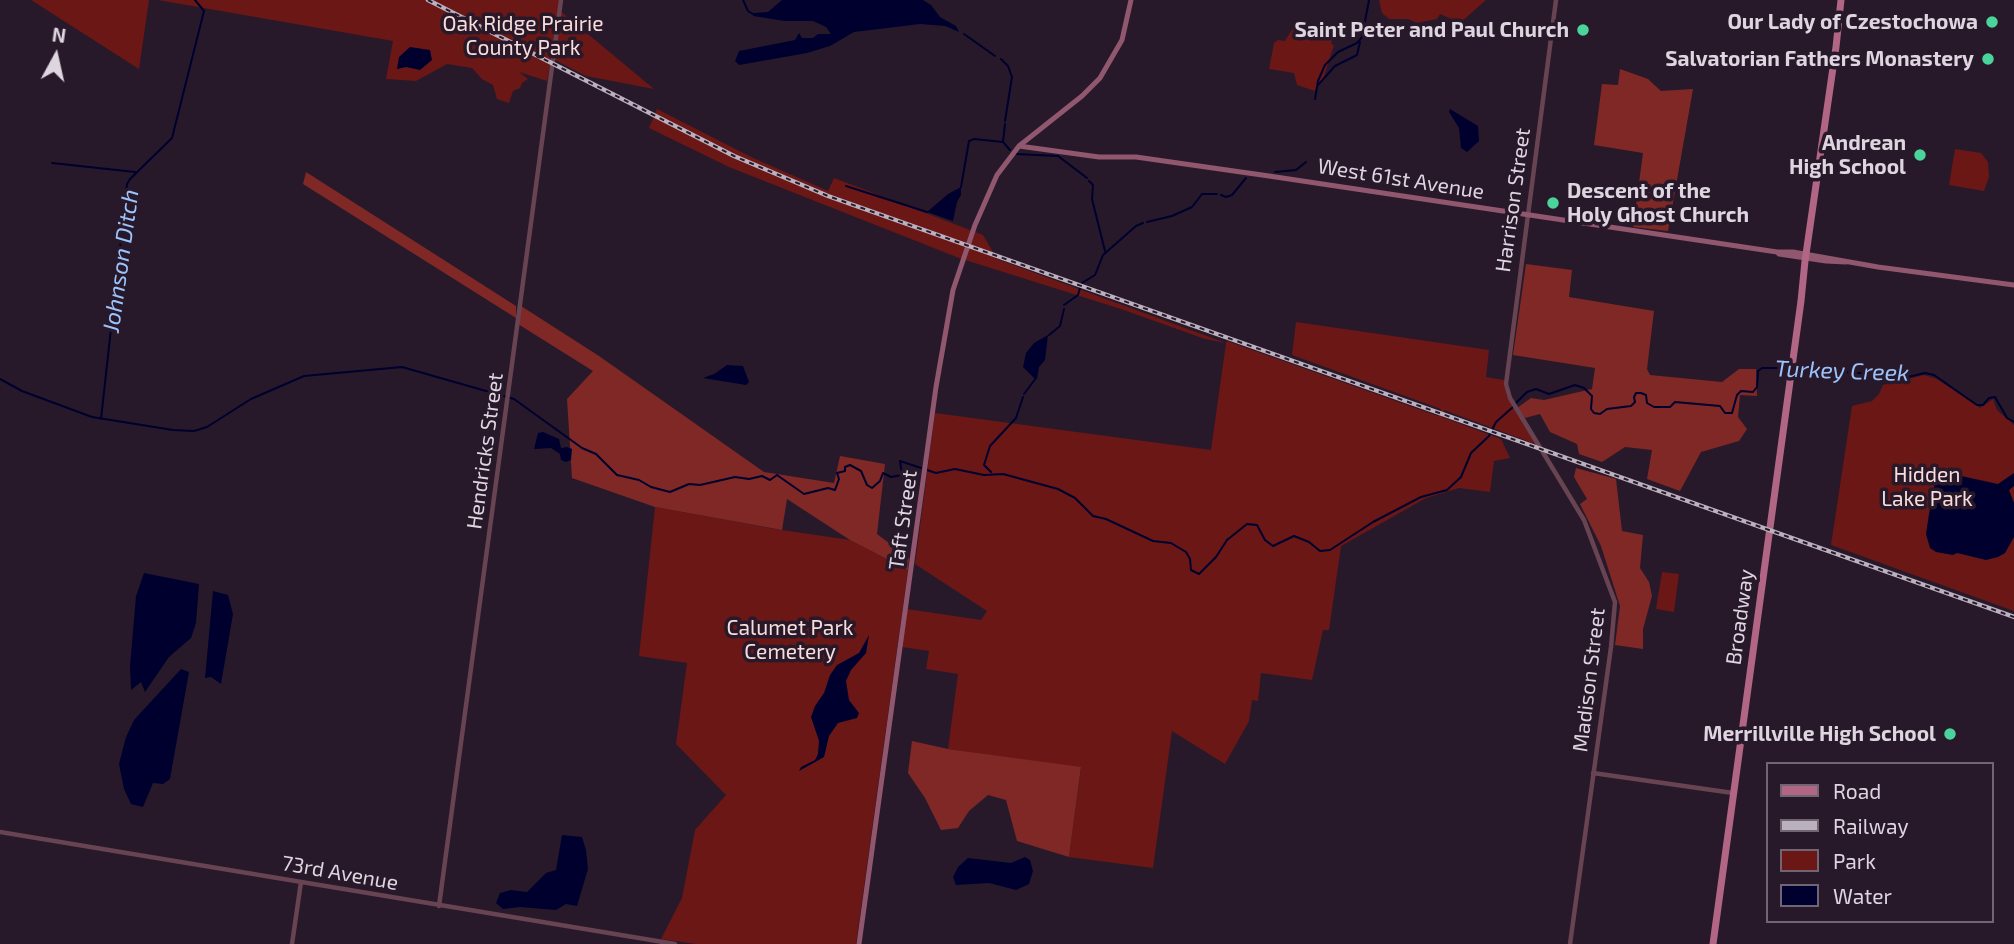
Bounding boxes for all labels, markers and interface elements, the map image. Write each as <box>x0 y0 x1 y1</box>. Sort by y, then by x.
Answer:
place label: Our Lady of Czestochowa <box>1727 9 1978 35</box>
park label: Oak Ridge Prairie County Park <box>442 11 604 61</box>
marker: Our Lady of Czestochowa <box>1984 14 2000 30</box>
place label: Saint Peter and Paul Church <box>1295 17 1569 43</box>
north arrow <box>21 21 91 91</box>
text: N <box>51 22 67 47</box>
marker: Saint Peter and Paul Church <box>1575 22 1591 38</box>
place label: Salvatorian Fathers Monastery <box>1665 46 1974 72</box>
marker: Salvatorian Fathers Monastery <box>1980 51 1996 67</box>
street label: Harrison Street <box>1490 126 1536 274</box>
place label: Andrean High School <box>1789 130 1906 180</box>
marker: Andrean High School <box>1912 147 1928 163</box>
street label: West 61st Avenue <box>1316 153 1486 205</box>
place label: Descent of the Holy Ghost Church <box>1567 178 1749 228</box>
water label: Johnson Ditch <box>97 188 145 334</box>
marker: Descent of the Holy Ghost Church <box>1545 195 1561 211</box>
water label: Turkey Creek <box>1775 355 1909 387</box>
street label: Hendricks Street <box>462 371 508 531</box>
park label: Hidden Lake Park <box>1881 462 1973 512</box>
street label: Taft Street <box>884 468 922 572</box>
street label: Broadway <box>1721 567 1759 667</box>
street label: Madison Street <box>1568 606 1610 754</box>
park label: Calumet Park Cemetery <box>726 615 854 665</box>
place label: Merrillville High School <box>1703 721 1936 747</box>
marker: Merrillville High School <box>1942 726 1958 742</box>
legend <box>1766 762 1993 923</box>
text: Road <box>1833 778 1881 803</box>
text: Railway <box>1833 813 1909 838</box>
text: Park <box>1833 848 1876 873</box>
street label: 73rd Avenue <box>280 850 400 896</box>
text: Water <box>1833 883 1892 908</box>

